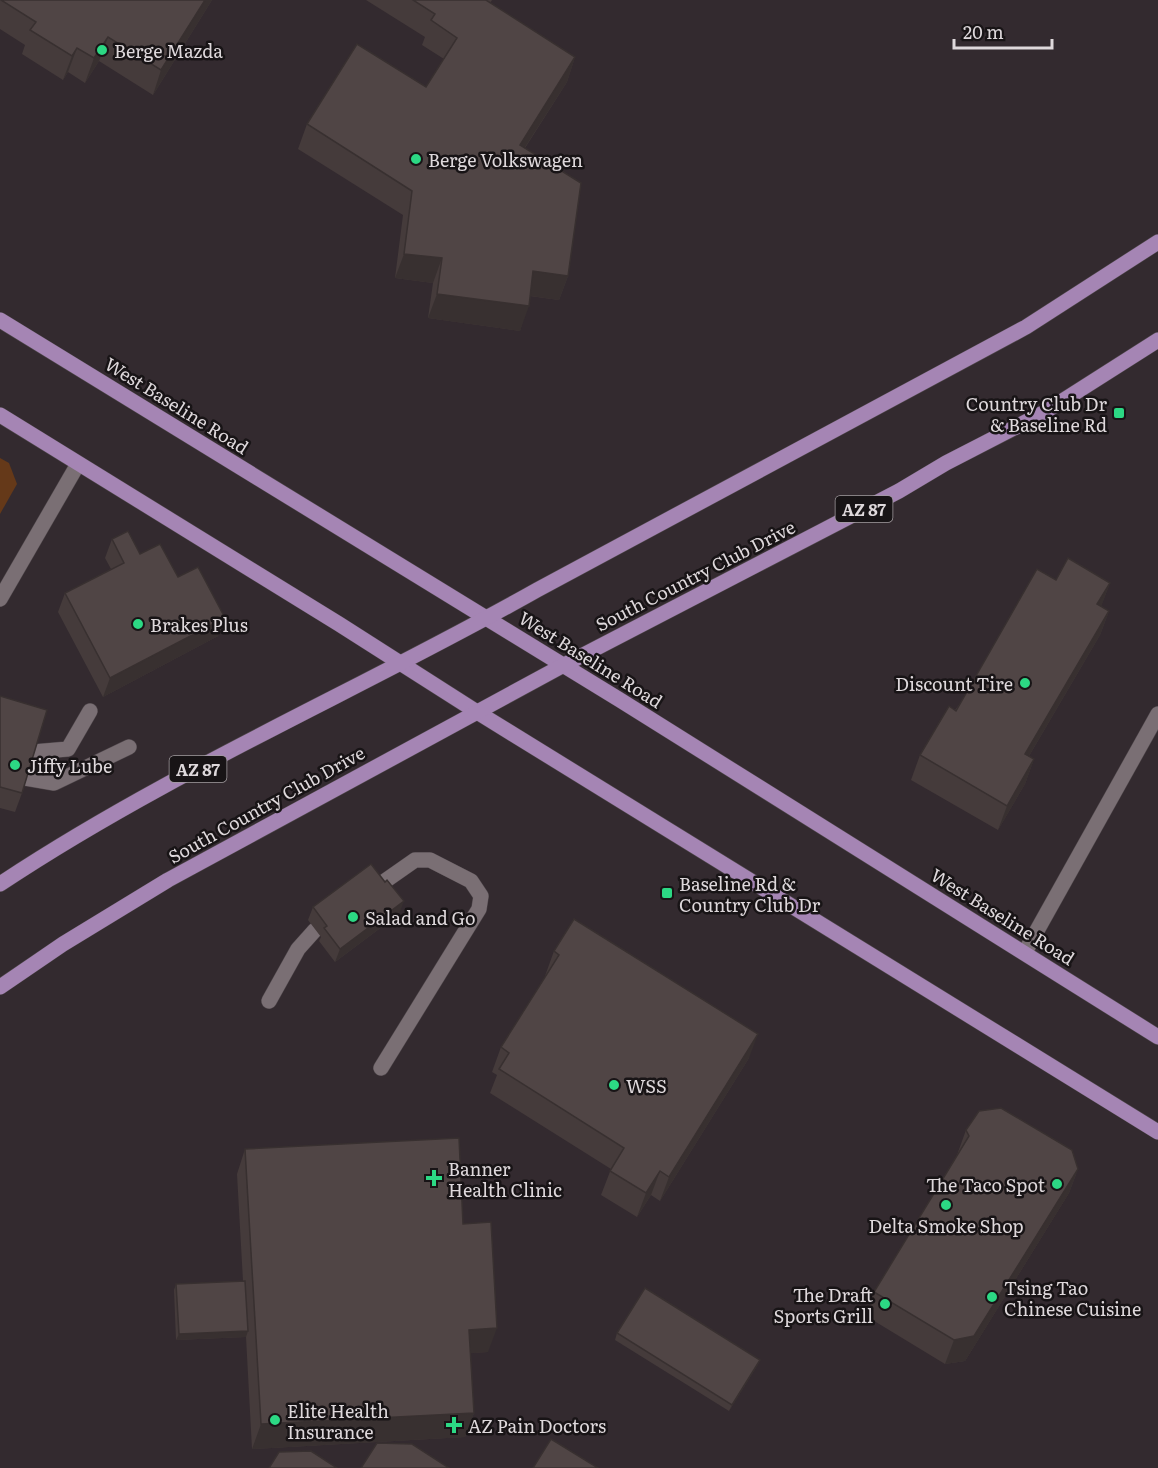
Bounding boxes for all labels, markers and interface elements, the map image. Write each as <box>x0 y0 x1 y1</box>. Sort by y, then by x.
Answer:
scale bar <box>954 12 1052 50</box>
text: 20 m <box>963 18 1004 45</box>
place label: Berge Mazda <box>114 37 223 64</box>
marker: Berge Mazda <box>95 43 109 57</box>
place label: Berge Volkswagen <box>428 146 583 173</box>
marker: Berge Volkswagen <box>409 152 423 166</box>
street label: West Baseline Road <box>100 350 254 460</box>
place label: Country Club Dr & Baseline Rd <box>966 390 1107 438</box>
marker: Country Club Dr & Baseline Rd <box>1112 406 1126 420</box>
road number: AZ 87 <box>836 496 892 522</box>
street label: South Country Club Drive <box>590 513 800 637</box>
street label: West Baseline Road <box>514 604 668 714</box>
place label: Brakes Plus <box>150 611 248 638</box>
marker: Brakes Plus <box>131 617 145 631</box>
place label: Discount Tire <box>895 670 1013 697</box>
marker: Discount Tire <box>1018 676 1032 690</box>
street label: South Country Club Drive <box>163 739 369 869</box>
place label: Jiffy Lube <box>27 752 112 779</box>
road number: AZ 87 <box>170 756 226 782</box>
marker: Jiffy Lube <box>8 758 22 772</box>
street label: West Baseline Road <box>926 861 1080 971</box>
place label: Baseline Rd & Country Club Dr <box>679 870 821 918</box>
marker: Baseline Rd & Country Club Dr <box>660 886 674 900</box>
place label: Salad and Go <box>365 904 476 931</box>
marker: Salad and Go <box>346 910 360 924</box>
place label: WSS <box>626 1072 667 1099</box>
marker: WSS <box>607 1078 621 1092</box>
place label: Banner Health Clinic <box>448 1155 562 1203</box>
marker: Banner Health Clinic <box>425 1169 443 1187</box>
place label: The Taco Spot <box>926 1171 1046 1198</box>
marker: The Taco Spot <box>1050 1177 1064 1191</box>
marker: Delta Smoke Shop <box>939 1198 953 1212</box>
place label: Delta Smoke Shop <box>868 1212 1024 1239</box>
place label: Tsing Tao Chinese Cuisine <box>1004 1274 1141 1322</box>
place label: The Draft Sports Grill <box>774 1281 874 1329</box>
marker: Tsing Tao Chinese Cuisine <box>985 1290 999 1304</box>
marker: The Draft Sports Grill <box>878 1297 892 1311</box>
place label: Elite Health Insurance <box>287 1397 389 1445</box>
place label: AZ Pain Doctors <box>468 1412 606 1439</box>
marker: Elite Health Insurance <box>268 1413 282 1427</box>
marker: AZ Pain Doctors <box>445 1416 463 1434</box>

